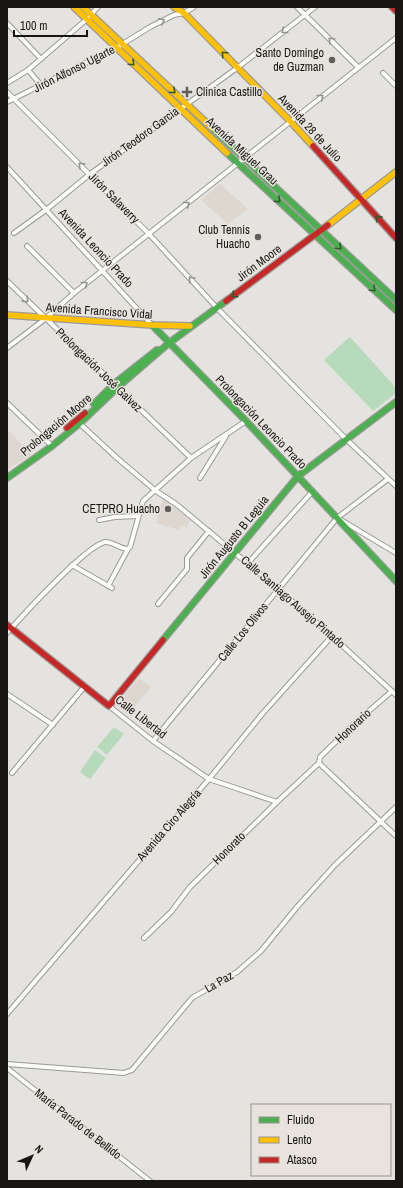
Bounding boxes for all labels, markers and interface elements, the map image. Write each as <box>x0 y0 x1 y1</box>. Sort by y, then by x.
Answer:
scale bar <box>14 12 87 38</box>
text: 100 m <box>20 18 47 34</box>
one-way arrow <box>158 18 166 26</box>
one-way arrow <box>282 26 289 33</box>
one-way arrow <box>328 37 335 45</box>
street label: Jirón Alfonso Ugarte <box>31 42 117 96</box>
place label: Santo Domingo de Guzman <box>256 45 324 75</box>
one-way arrow <box>221 51 229 59</box>
marker: Santo Domingo de Guzman <box>327 55 337 65</box>
one-way arrow <box>127 58 135 66</box>
place label: Clinica Castillo <box>196 84 262 100</box>
one-way arrow <box>168 86 176 94</box>
marker: Clinica Castillo <box>181 86 193 98</box>
street label: Avenida 28 de Julio <box>274 90 345 165</box>
one-way arrow <box>316 95 324 102</box>
street label: Jirón Teodoro Garcia <box>98 103 182 171</box>
street label: Avenida Miguel Grau <box>202 113 281 189</box>
one-way arrow <box>78 162 86 170</box>
street label: Jirón Salaverry <box>85 169 143 227</box>
one-way arrow <box>273 195 281 203</box>
one-way arrow <box>183 201 190 208</box>
street label: Avenida Leoncio Prado <box>54 204 137 291</box>
one-way arrow <box>376 215 383 223</box>
place label: Club Tennis Huacho <box>198 222 250 252</box>
marker: Club Tennis Huacho <box>253 232 263 242</box>
street label: Jirón Moore <box>233 241 285 285</box>
one-way arrow <box>334 242 342 250</box>
one-way arrow <box>188 276 195 284</box>
one-way arrow <box>81 282 88 289</box>
one-way arrow <box>368 284 376 292</box>
one-way arrow <box>231 290 238 297</box>
one-way arrow <box>21 295 29 303</box>
street label: Avenida Francisco Vidal <box>44 299 153 323</box>
street label: Prolongación José Galvez <box>52 324 146 416</box>
street label: Prolongación Leoncio Prado <box>212 372 310 472</box>
street label: Prolongación Moore <box>17 390 95 460</box>
street label: Jirón Augusto B Leguia <box>196 492 273 582</box>
place label: CETPRO Huacho <box>82 501 160 517</box>
marker: CETPRO Huacho <box>163 504 173 514</box>
street label: Calle Santiago Ausejo Pintado <box>237 552 349 652</box>
street label: Calle Los Olivos <box>214 599 272 665</box>
street label: Calle Libertad <box>112 692 170 742</box>
street label: Honorario <box>332 705 374 747</box>
street label: Avenida Ciro Alegría <box>133 785 205 865</box>
street label: Honorato <box>209 828 249 868</box>
street label: La Paz <box>202 967 236 997</box>
street label: María Parado de Bellido <box>31 1085 125 1163</box>
legend <box>251 1104 391 1176</box>
text: Fluido <box>287 1112 314 1128</box>
text: Lento <box>287 1132 312 1148</box>
north arrow <box>12 1136 52 1176</box>
text: N <box>32 1142 46 1156</box>
text: Atasco <box>286 1152 317 1168</box>

